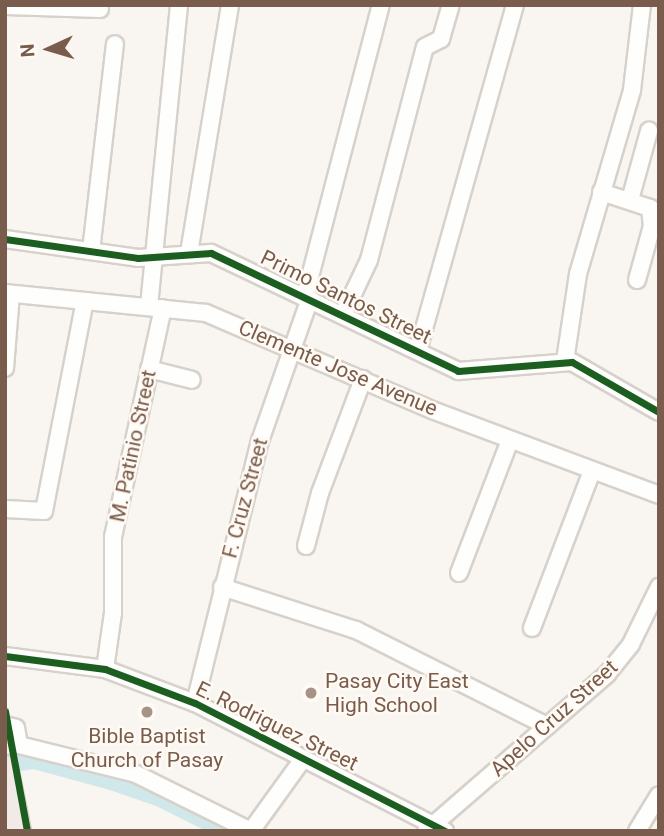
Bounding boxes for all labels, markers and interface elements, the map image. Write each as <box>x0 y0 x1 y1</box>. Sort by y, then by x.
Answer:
north arrow <box>14 14 84 84</box>
text: N <box>16 43 39 58</box>
street label: Primo Santos Street <box>257 245 435 349</box>
street label: Clemente Jose Avenue <box>235 315 441 421</box>
street label: M. Patinio Street <box>105 368 161 524</box>
street label: F. Cruz Street <box>217 435 273 561</box>
street label: Apelo Cruz Street <box>485 654 623 782</box>
place label: Pasay City East High School <box>325 668 469 718</box>
street label: E. Rodriguez Street <box>192 676 362 776</box>
marker: Pasay City East High School <box>303 685 319 701</box>
marker: Bible Baptist Church of Pasay <box>139 704 155 720</box>
place label: Bible Baptist Church of Pasay <box>71 723 223 773</box>

